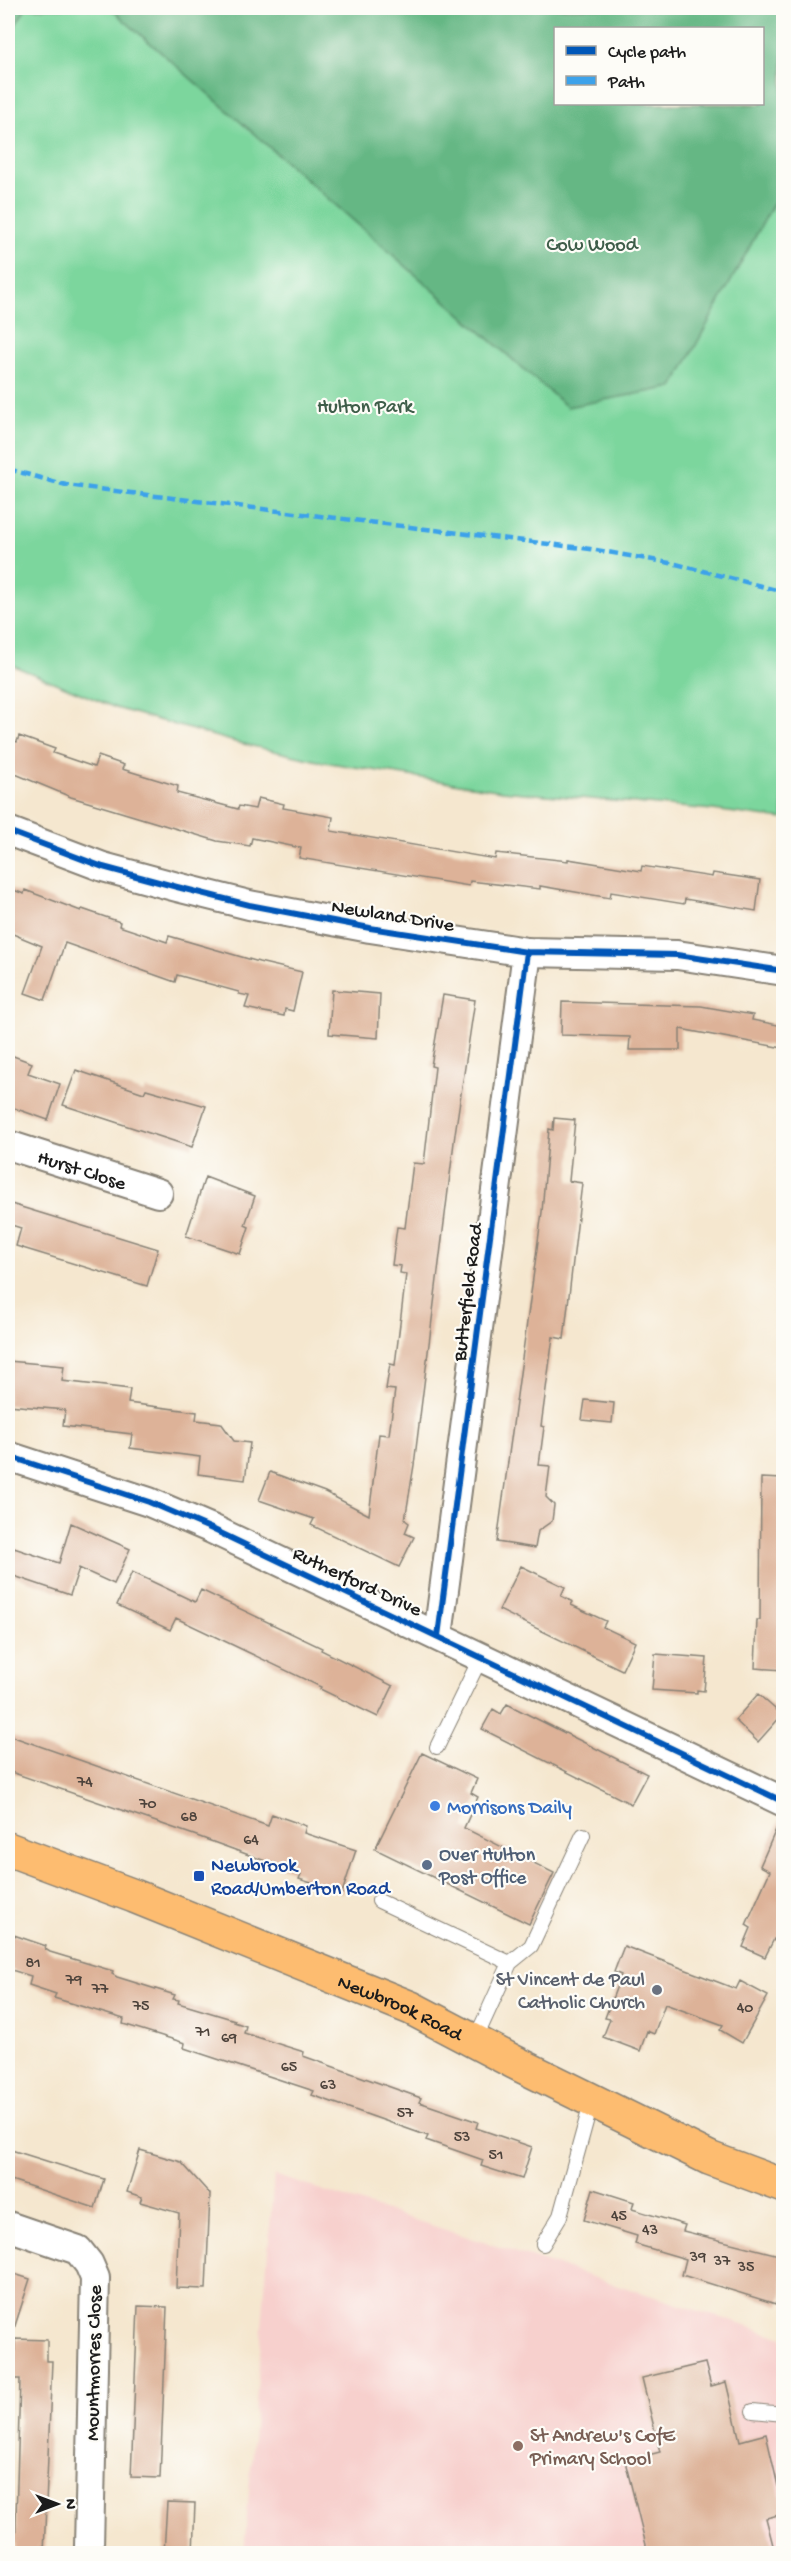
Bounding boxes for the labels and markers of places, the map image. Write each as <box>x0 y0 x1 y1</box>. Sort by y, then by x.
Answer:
place label: Morrisons Daily <box>447 1798 572 1821</box>
marker: Morrisons Daily <box>428 1799 442 1813</box>
place label: Over Hulton Post Office <box>438 1845 536 1891</box>
place label: Newbrook Road/Umberton Road <box>211 1856 392 1902</box>
marker: Over Hulton Post Office <box>420 1858 434 1872</box>
marker: Newbrook Road/Umberton Road <box>192 1869 206 1883</box>
place label: St Vincent de Paul Catholic Church <box>496 1970 645 2016</box>
marker: St Vincent de Paul Catholic Church <box>650 1983 664 1997</box>
place label: St Andrew's CofE Primary School <box>529 2426 677 2472</box>
marker: St Andrew's CofE Primary School <box>511 2439 525 2453</box>

